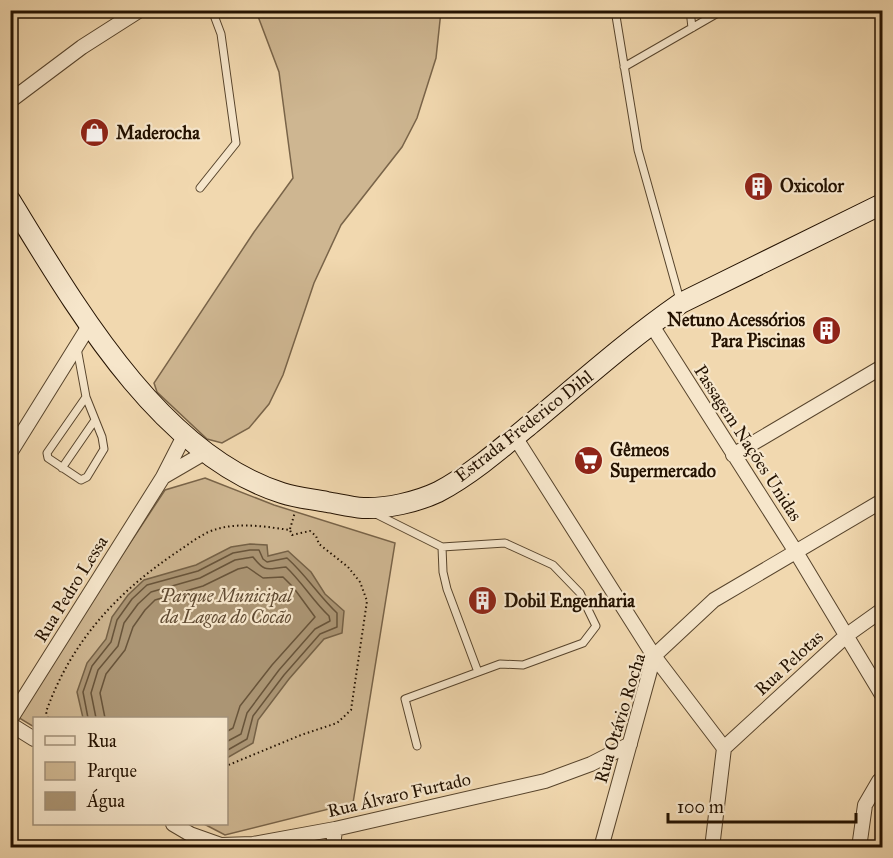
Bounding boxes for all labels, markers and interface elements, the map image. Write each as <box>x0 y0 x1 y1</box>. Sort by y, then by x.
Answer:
shop icon: Maderocha <box>79 117 111 149</box>
place label: Maderocha <box>116 122 200 144</box>
building icon: Oxicolor <box>743 170 775 202</box>
place label: Oxicolor <box>780 175 845 197</box>
place label: Netuno Acessórios Para Piscinas <box>667 309 805 352</box>
building icon: Netuno Acessórios Para Piscinas <box>810 314 842 346</box>
street label: Passagem Nações Unidas <box>688 361 807 526</box>
street label: Estrada Frederico Dihl <box>451 365 597 487</box>
place label: Gêmeos Supermercado <box>610 439 716 483</box>
supermarket icon: Gêmeos Supermercado <box>573 444 605 476</box>
street label: Rua Pedro Lessa <box>30 531 113 646</box>
park label: Parque Municipal da Lagoa do Cocão <box>160 585 294 628</box>
building icon: Dobil Engenharia <box>467 585 499 617</box>
place label: Dobil Engenharia <box>504 590 635 613</box>
street label: Rua Pelotas <box>750 626 828 700</box>
street label: Rua Otávio Rocha <box>590 650 650 786</box>
legend <box>33 717 228 825</box>
text: Rua <box>87 730 117 752</box>
text: Parque <box>87 760 137 783</box>
street label: Rua Álvaro Furtado <box>325 766 473 822</box>
scale bar <box>668 786 856 824</box>
text: Água <box>86 788 125 813</box>
text: 100 m <box>677 796 724 818</box>

